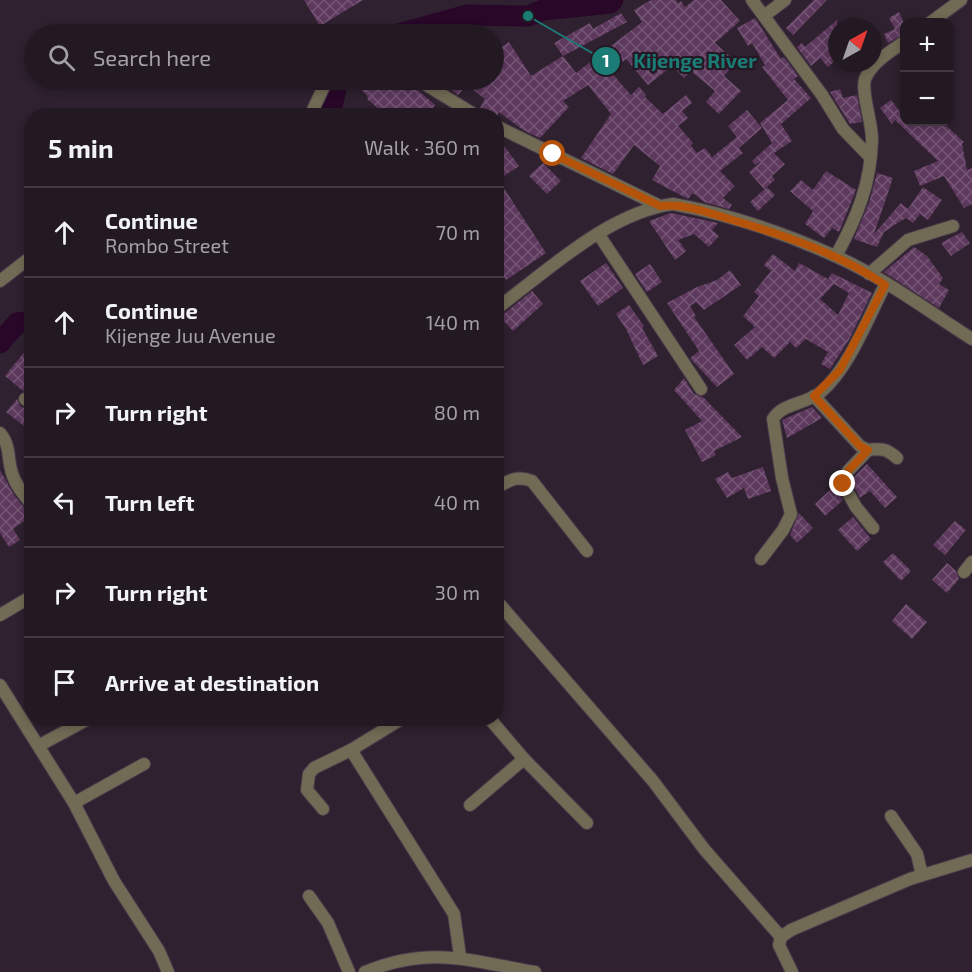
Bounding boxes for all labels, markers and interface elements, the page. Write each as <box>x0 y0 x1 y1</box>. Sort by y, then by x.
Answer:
north arrow <box>828 18 882 72</box>
map controls <box>900 18 954 126</box>
button: + <box>900 18 954 72</box>
search box <box>24 24 504 90</box>
icon: search <box>45 41 78 74</box>
callout: Kijenge River <box>591 42 769 80</box>
text: Search here <box>93 44 211 70</box>
text: Kijenge River <box>633 48 757 72</box>
text: 1 <box>602 49 610 71</box>
button: − <box>900 72 954 126</box>
text: 5 min <box>48 132 114 163</box>
text: Walk · 360 m <box>364 135 480 159</box>
route start <box>539 140 565 166</box>
text: Continue <box>105 207 198 233</box>
icon: ahead <box>48 216 81 249</box>
text: 70 m <box>436 220 480 244</box>
text: Rombo Street <box>105 233 229 257</box>
text: Continue <box>105 297 198 323</box>
icon: ahead <box>48 306 81 339</box>
text: 140 m <box>426 310 480 334</box>
text: Kijenge Juu Avenue <box>105 323 276 347</box>
icon: right <box>48 396 81 429</box>
text: Turn right <box>105 399 207 425</box>
text: 80 m <box>434 400 480 424</box>
route end <box>829 470 855 496</box>
icon: left <box>48 486 81 519</box>
text: Turn left <box>105 489 194 515</box>
text: 40 m <box>434 490 480 514</box>
icon: right <box>48 576 81 609</box>
text: Turn right <box>105 579 207 605</box>
text: 30 m <box>435 580 480 604</box>
icon: arrive <box>48 666 81 699</box>
text: Arrive at destination <box>105 669 319 695</box>

